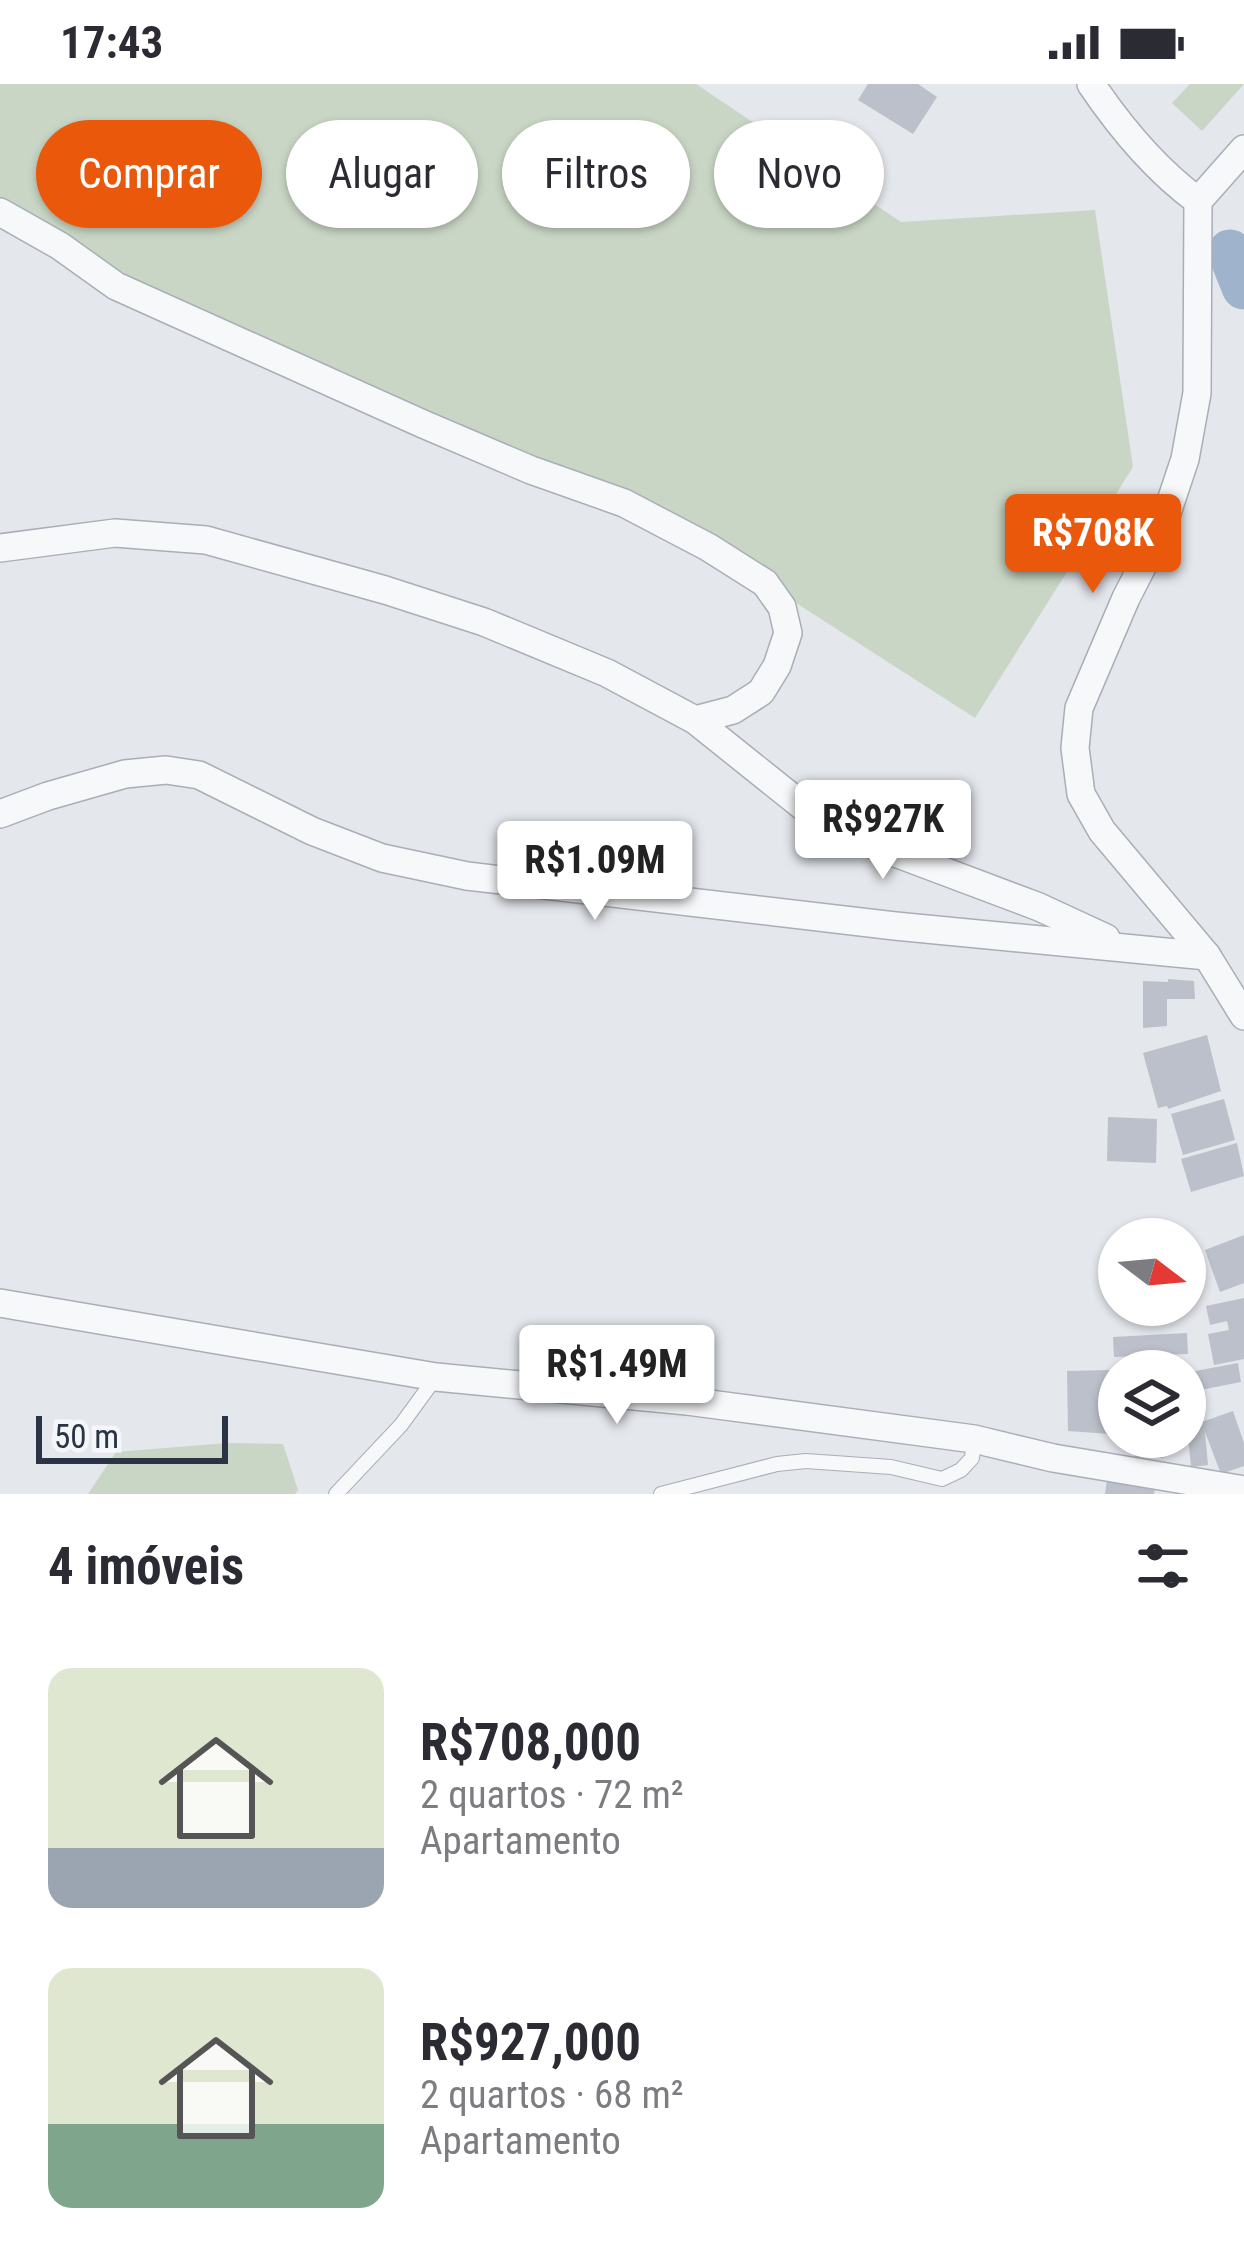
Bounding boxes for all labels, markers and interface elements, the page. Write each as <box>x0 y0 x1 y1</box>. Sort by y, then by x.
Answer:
text: 17:43 <box>60 16 163 69</box>
chip: Comprar <box>36 120 262 228</box>
chip: Alugar <box>286 120 478 228</box>
chip: Filtros <box>502 120 690 228</box>
chip: Novo <box>714 120 884 228</box>
pin: R$708K <box>995 494 1191 596</box>
text: R$708K <box>1032 510 1154 556</box>
pin: R$927K <box>785 780 981 882</box>
text: R$927K <box>822 796 944 842</box>
pin: R$1.09M <box>484 821 706 923</box>
text: R$1.09M <box>524 837 666 883</box>
north arrow <box>1098 1218 1206 1326</box>
map controls <box>1098 1218 1206 1458</box>
pin: R$1.49M <box>506 1325 728 1427</box>
text: R$1.49M <box>546 1341 688 1387</box>
button: layers <box>1098 1350 1206 1458</box>
scale bar <box>36 1410 228 1463</box>
text: 50 m <box>54 1417 119 1456</box>
icon: filters <box>1130 1533 1196 1599</box>
text: 4 imóveis <box>48 1537 244 1596</box>
text: R$708,000 <box>420 1713 641 1772</box>
icon: home <box>144 1716 288 1860</box>
text: 2 quartos · 72 m² <box>420 1772 684 1818</box>
text: Apartamento <box>420 1818 621 1864</box>
text: R$927,000 <box>420 2013 641 2072</box>
icon: home <box>144 2016 288 2160</box>
text: 2 quartos · 68 m² <box>420 2072 684 2118</box>
text: Apartamento <box>420 2118 621 2164</box>

